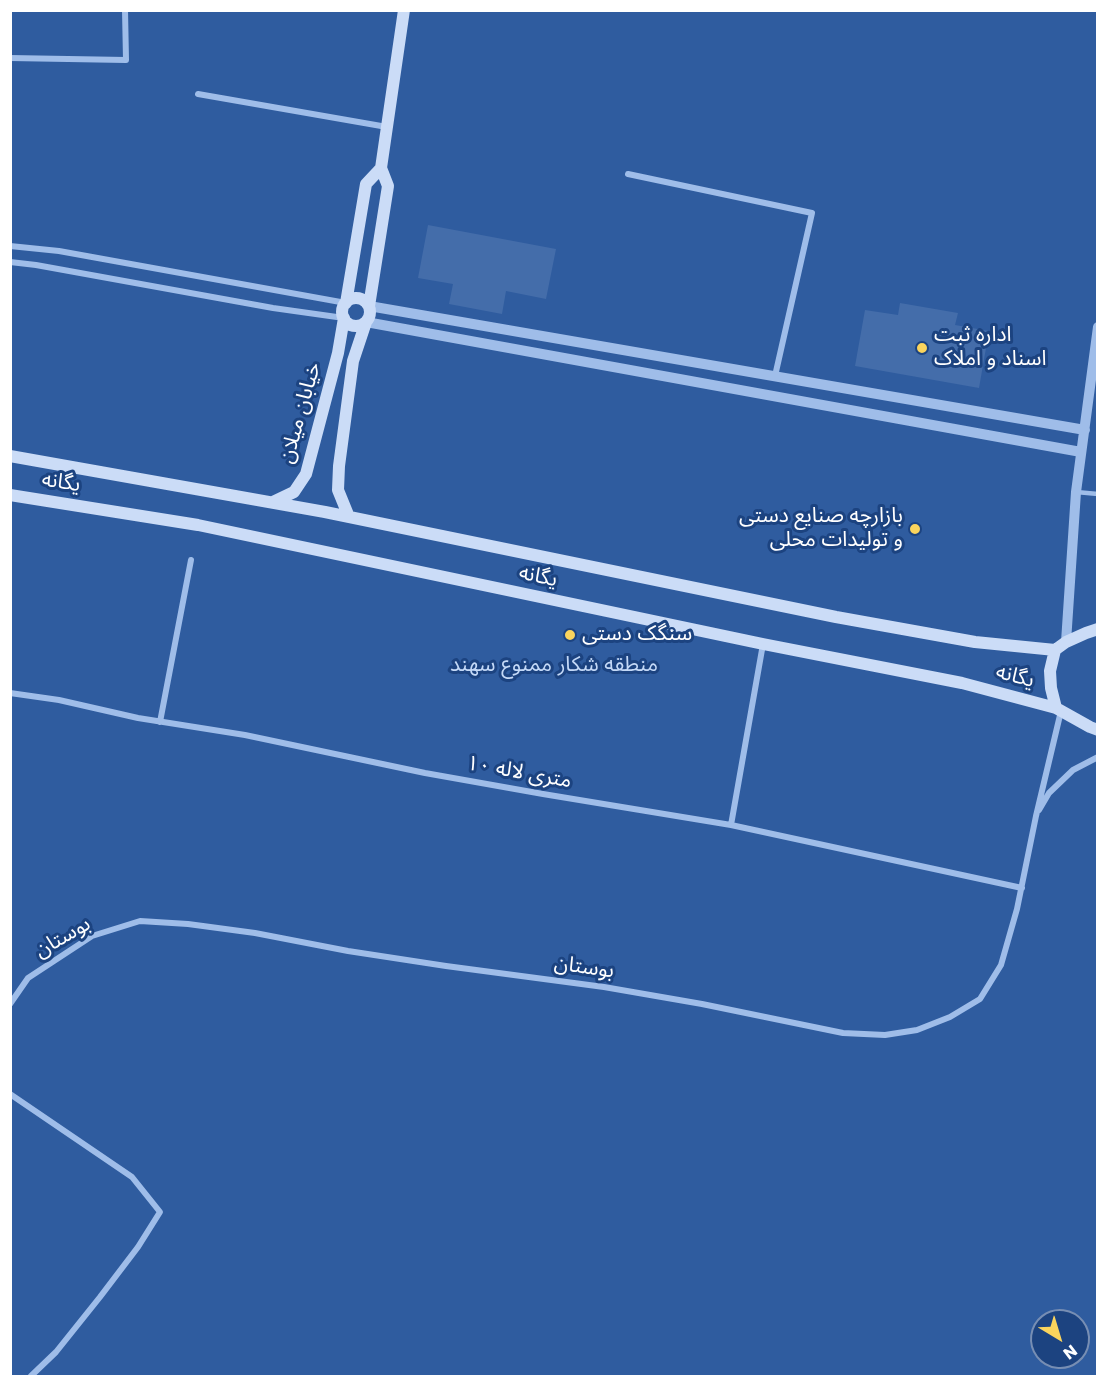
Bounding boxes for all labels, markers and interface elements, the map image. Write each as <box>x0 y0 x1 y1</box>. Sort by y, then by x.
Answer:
place label: اداره ثبت اسناد و املاک <box>934 323 1046 373</box>
marker: اداره ثبت اسناد و املاک <box>915 341 929 355</box>
street label: خیابان میلان <box>275 360 327 466</box>
street label: یگانه <box>40 468 82 498</box>
place label: بازارچه صنایع دستی و تولیدات محلی <box>739 504 903 554</box>
marker: بازارچه صنایع دستی و تولیدات محلی <box>908 522 922 536</box>
street label: یگانه <box>516 561 560 593</box>
place label: سنگک دستی <box>582 622 692 648</box>
marker: سنگک دستی <box>563 628 577 642</box>
park label: منطقه شکار ممنوع سهند <box>450 653 658 679</box>
street label: یگانه <box>993 660 1037 694</box>
street label: ۱۰ متری لاله <box>464 751 574 795</box>
street label: بوستان <box>31 912 95 964</box>
street label: بوستان <box>552 951 616 985</box>
north arrow <box>1030 1309 1090 1369</box>
text: N <box>1058 1339 1082 1365</box>

